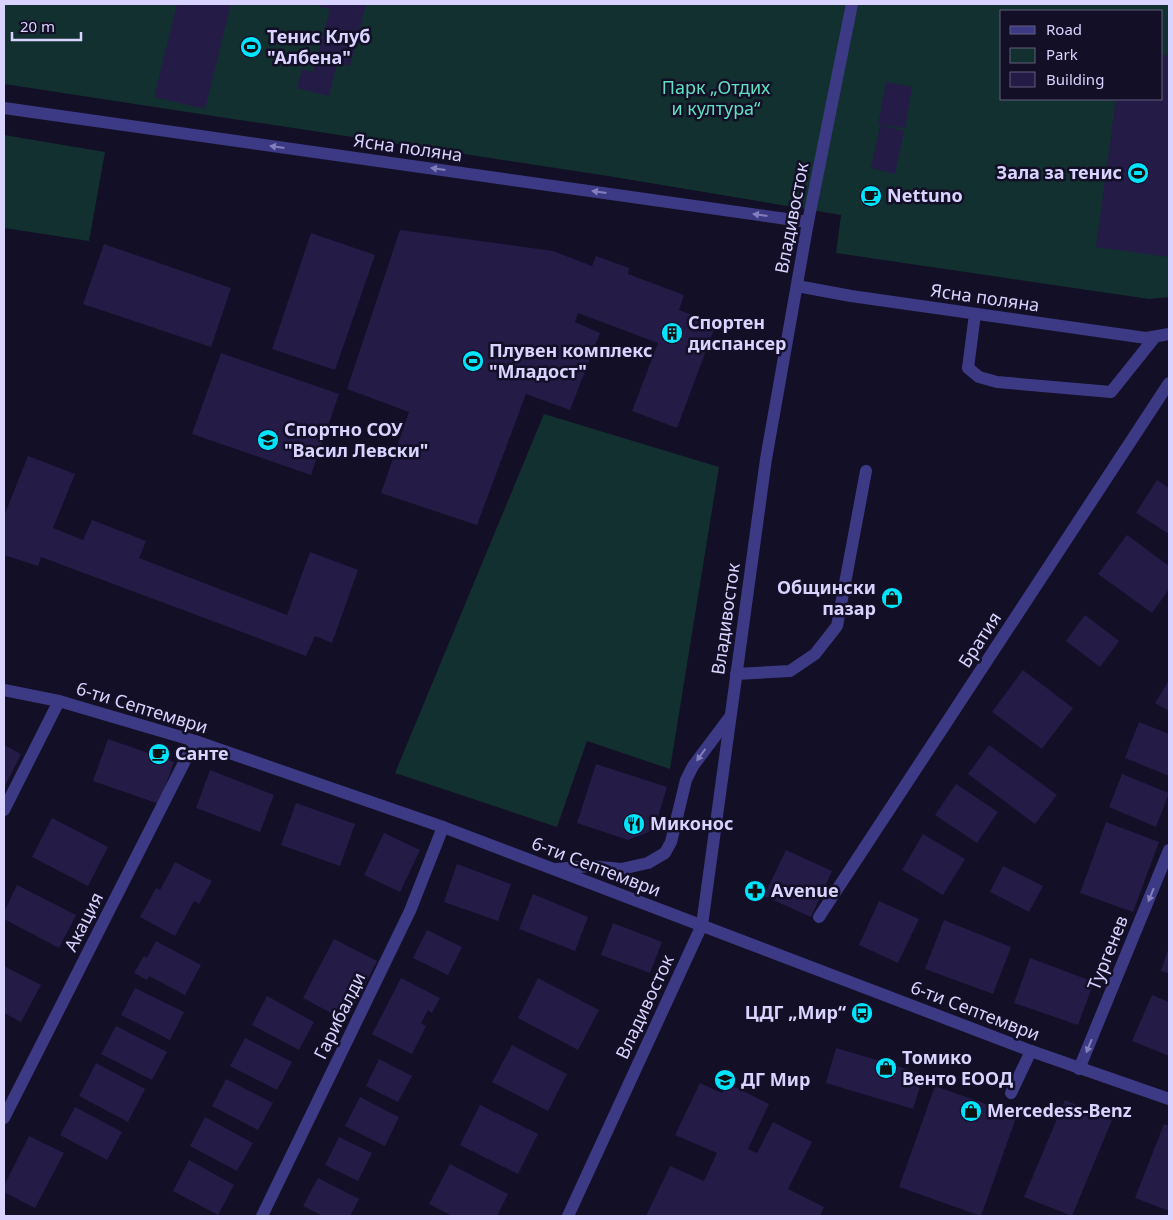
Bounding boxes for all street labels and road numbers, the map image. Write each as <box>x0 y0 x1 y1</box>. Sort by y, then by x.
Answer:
street label: Ясна поляна <box>352 127 464 167</box>
street label: Владивосток <box>769 160 814 275</box>
street label: Ясна поляна <box>929 277 1041 317</box>
street label: Владивосток <box>705 561 745 676</box>
street label: Братия <box>952 607 1006 672</box>
street label: 6-ти Септември <box>74 676 211 738</box>
street label: 6-ти Септември <box>528 830 664 902</box>
street label: Акация <box>58 888 108 955</box>
street label: Тургенев <box>1081 912 1133 994</box>
street label: Владивосток <box>609 950 679 1063</box>
street label: Гарибалди <box>308 968 370 1063</box>
street label: 6-ти Септември <box>907 974 1043 1046</box>

